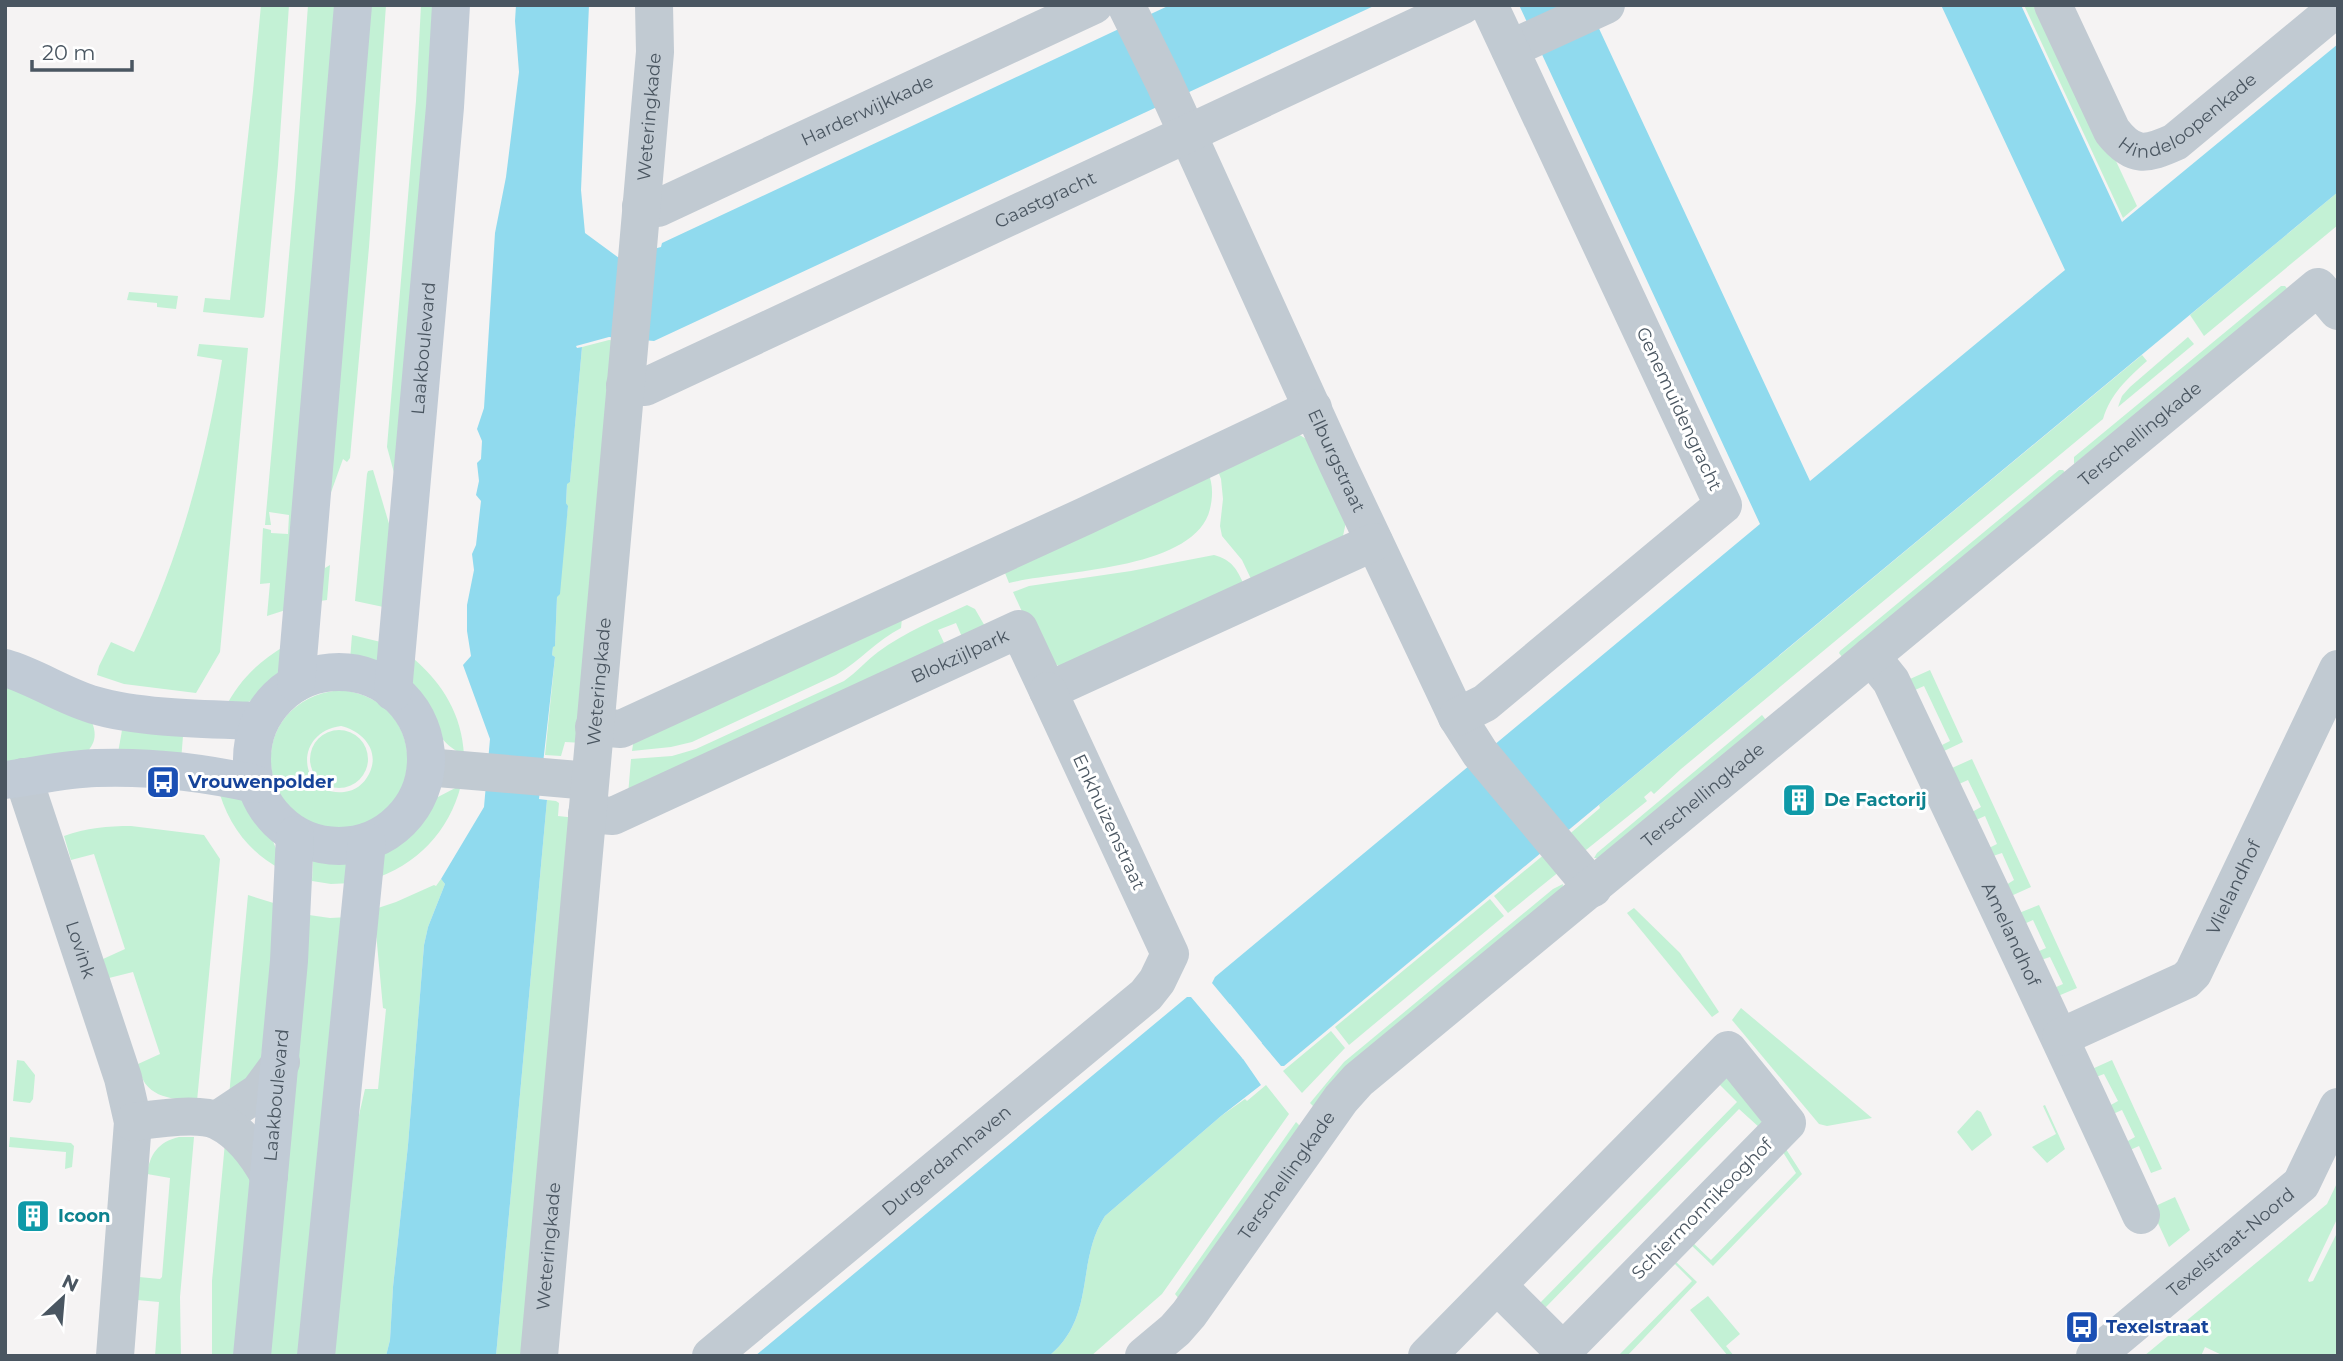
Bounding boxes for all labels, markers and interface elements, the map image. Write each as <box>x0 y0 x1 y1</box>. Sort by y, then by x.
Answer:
scale bar <box>32 28 131 72</box>
text: 20 m <box>42 40 96 65</box>
street label: Weteringkade <box>633 52 666 182</box>
street label: Hindeloopenkade <box>2114 68 2261 163</box>
street label: Harderwijkkade <box>798 70 937 151</box>
street label: Gaastgracht <box>991 167 1100 233</box>
street label: Laakboulevard <box>407 281 440 416</box>
street label: Genemuidengracht <box>1631 324 1727 494</box>
street label: Terschellingkade <box>2074 377 2206 491</box>
street label: Elburgstraat <box>1303 405 1370 516</box>
street label: Weteringkade <box>583 617 616 747</box>
street label: Blokzijlpark <box>908 624 1012 688</box>
street label: Terschellingkade <box>1637 738 1769 852</box>
street label: Enkhuizenstraat <box>1068 751 1150 893</box>
bus stop icon: Vrouwenpolder <box>144 763 182 801</box>
place label: Vrouwenpolder <box>187 771 334 793</box>
building icon: De Factorij <box>1780 781 1818 819</box>
place label: De Factorij <box>1824 789 1926 811</box>
street label: Vlielandhof <box>2202 836 2266 938</box>
street label: Amelandhof <box>1977 879 2045 990</box>
street label: Lovink <box>61 918 100 981</box>
street label: Laakboulevard <box>259 1028 294 1162</box>
street label: Durgerdamhaven <box>877 1101 1016 1221</box>
street label: Terschellingkade <box>1234 1107 1340 1244</box>
street label: Schiermonnikooghof <box>1627 1133 1778 1284</box>
street label: Weteringkade <box>532 1181 565 1311</box>
street label: Texelstraat-Noord <box>2163 1183 2299 1302</box>
building icon: Icoon <box>14 1197 52 1235</box>
place label: Icoon <box>58 1205 110 1227</box>
north arrow <box>28 1263 98 1333</box>
text: N <box>58 1269 82 1297</box>
bus stop icon: Texelstraat <box>2063 1308 2101 1346</box>
place label: Texelstraat <box>2106 1316 2209 1338</box>

